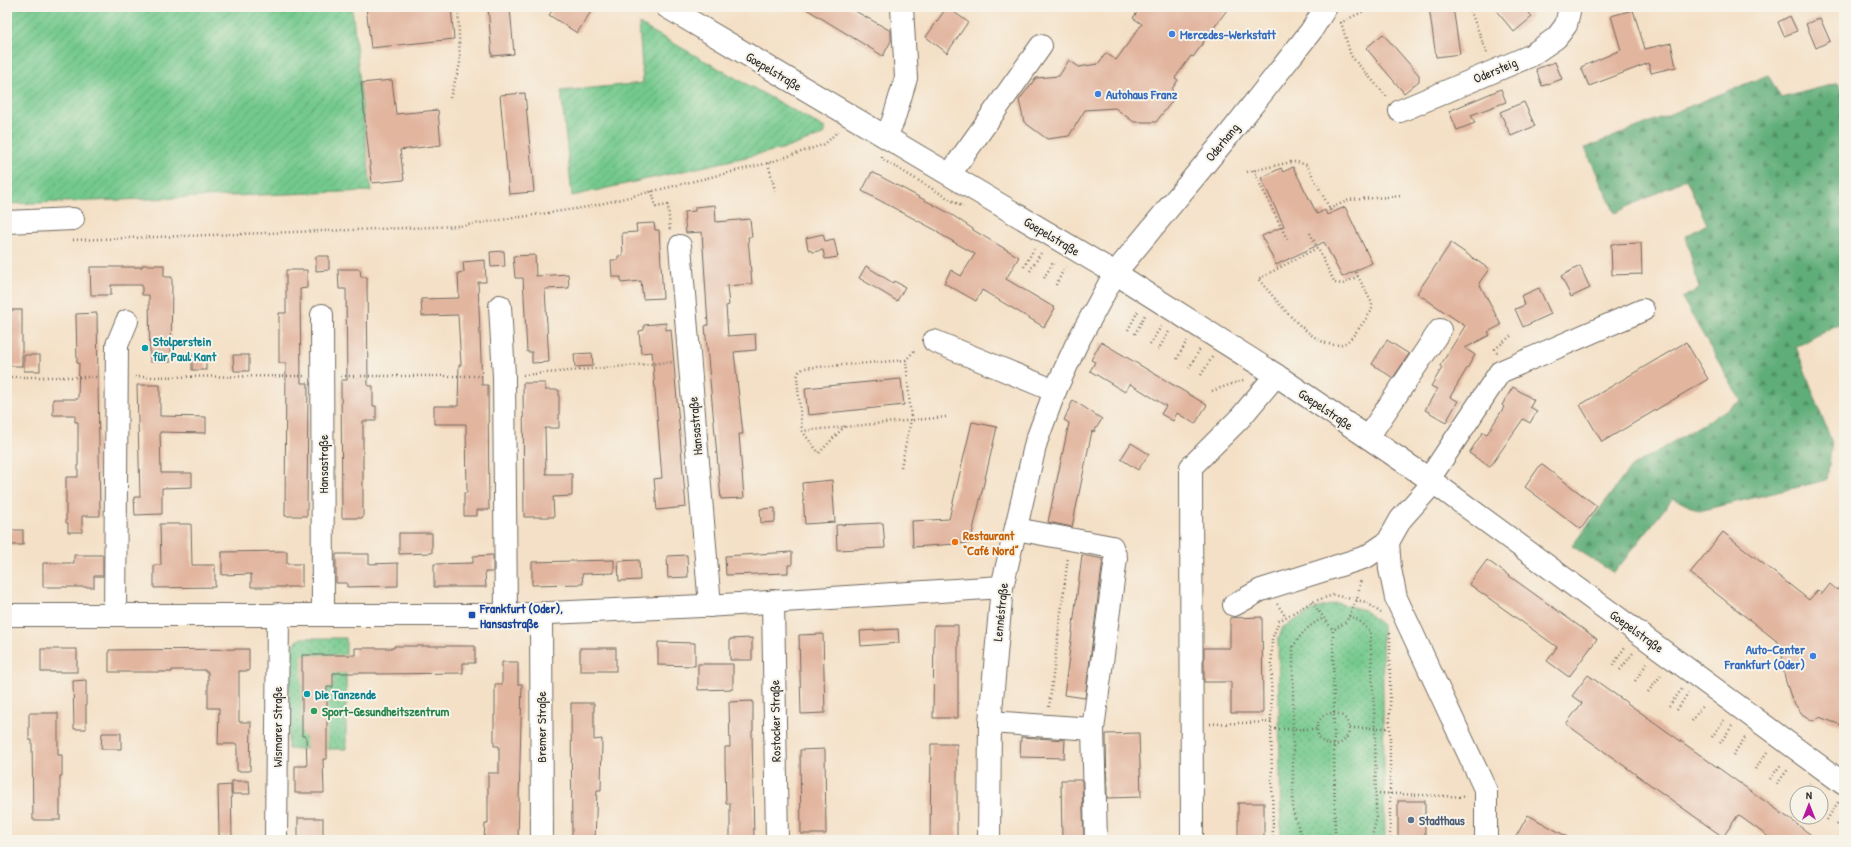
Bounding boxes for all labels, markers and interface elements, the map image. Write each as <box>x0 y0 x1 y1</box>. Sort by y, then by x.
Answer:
place label: Mercedes-Werkstatt <box>1180 25 1276 43</box>
marker: Mercedes-Werkstatt <box>1167 29 1177 39</box>
street label: Goepelstraße <box>743 47 805 95</box>
street label: Odersteig <box>1470 53 1520 87</box>
place label: Autohaus Franz <box>1106 85 1178 103</box>
marker: Autohaus Franz <box>1093 89 1103 99</box>
street label: Oderhang <box>1201 119 1243 165</box>
street label: Goepelstraße <box>1021 212 1083 260</box>
place label: Stolperstein für Paul Kant <box>153 332 217 365</box>
marker: Stolperstein für Paul Kant <box>140 343 150 353</box>
street label: Goepelstraße <box>1295 384 1357 434</box>
street label: Hansastraße <box>683 396 707 456</box>
street label: Hansastraße <box>314 435 332 493</box>
place label: Restaurant “Café Nord” <box>963 526 1018 559</box>
marker: Restaurant “Café Nord” <box>950 537 960 547</box>
street label: Lennéstraße <box>988 582 1012 642</box>
place label: Frankfurt (Oder), Hansastraße <box>479 599 563 633</box>
street label: Goepelstraße <box>1606 605 1668 657</box>
marker: Frankfurt (Oder), Hansastraße <box>467 610 477 620</box>
place label: Auto-Center Frankfurt (Oder) <box>1724 640 1806 673</box>
marker: Auto-Center Frankfurt (Oder) <box>1808 651 1818 661</box>
street label: Rostocker Straße <box>765 680 785 762</box>
place label: Die Tanzende <box>315 685 377 703</box>
street label: Wismarer Straße <box>268 687 286 767</box>
marker: Die Tanzende <box>302 689 312 699</box>
street label: Bremer Straße <box>532 691 550 763</box>
place label: Sport-Gesundheitszentrum <box>322 702 449 721</box>
marker: Sport-Gesundheitszentrum <box>309 706 319 716</box>
north arrow <box>1789 785 1829 825</box>
text: N <box>1806 788 1812 802</box>
place label: Stadthaus <box>1419 811 1465 829</box>
marker: Stadthaus <box>1406 815 1416 825</box>

